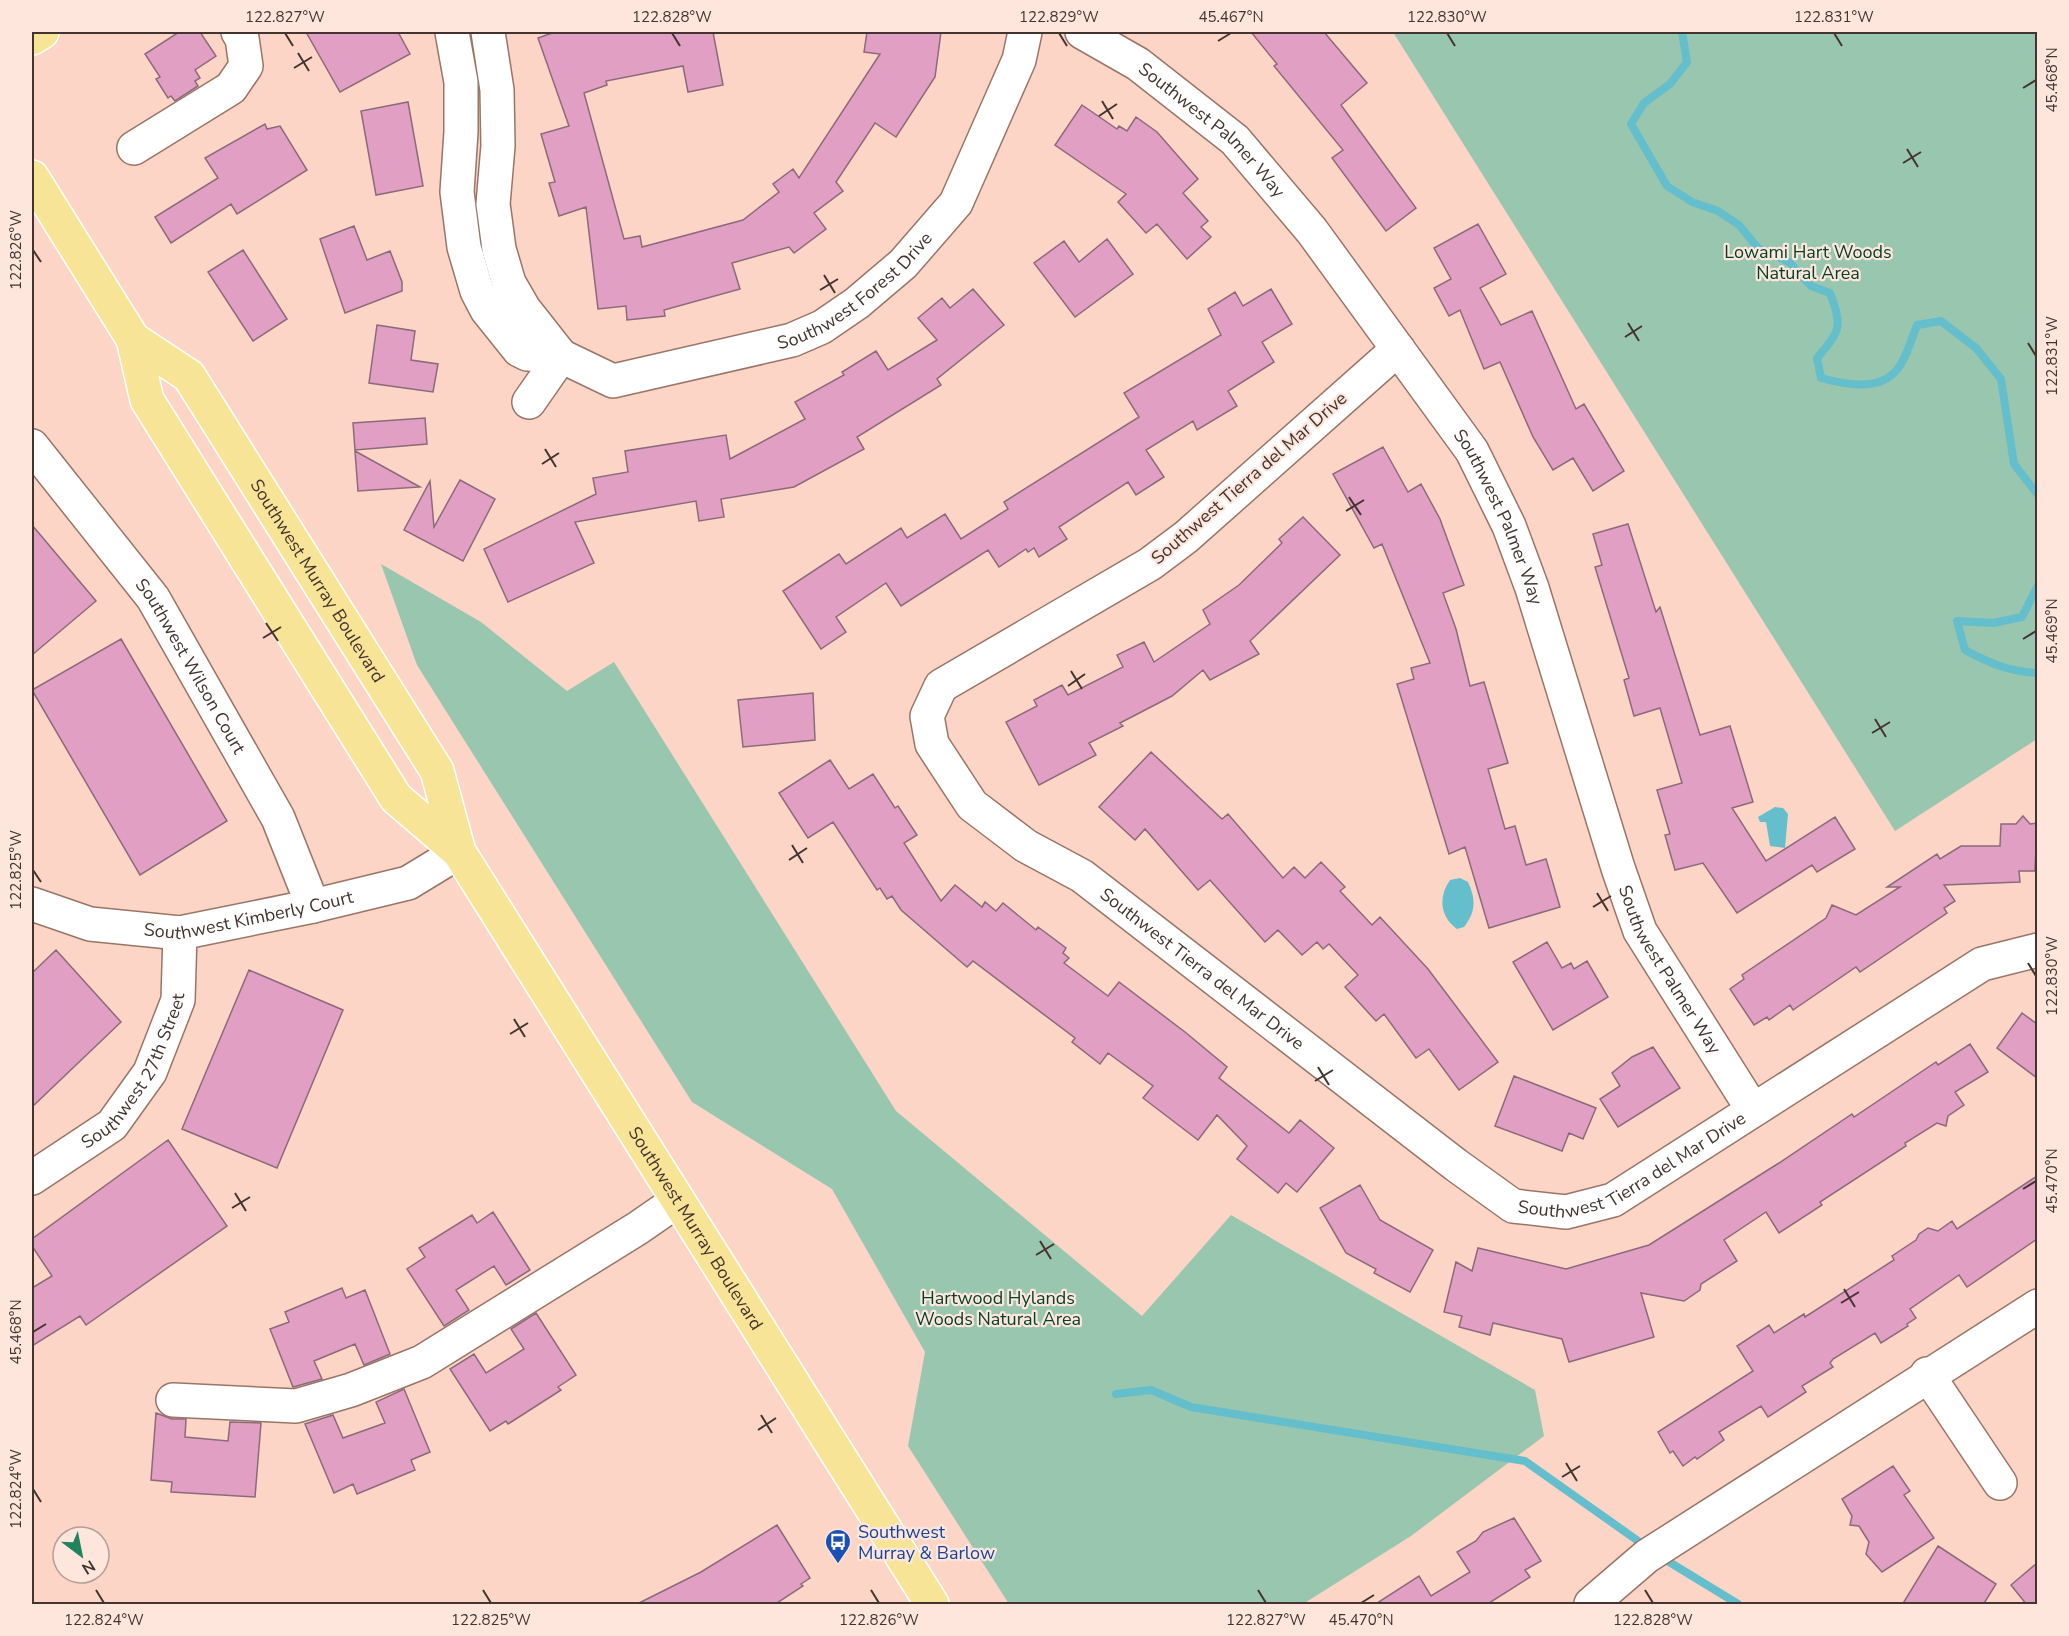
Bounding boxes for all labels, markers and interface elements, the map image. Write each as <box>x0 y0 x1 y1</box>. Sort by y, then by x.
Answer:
text: 122.827°W <box>245 7 325 27</box>
text: 122.828°W <box>632 7 712 27</box>
text: 122.829°W <box>1019 7 1099 27</box>
text: 45.467°N <box>1198 7 1264 27</box>
text: 122.830°W <box>1407 7 1487 27</box>
text: 122.831°W <box>1794 7 1874 27</box>
text: 45.468°N <box>2042 47 2062 113</box>
street label: Southwest Palmer Way <box>1134 57 1291 203</box>
text: 122.826°W <box>6 210 26 290</box>
street label: Southwest Forest Drive <box>775 227 938 355</box>
park label: Lowami Hart Woods Natural Area <box>1724 240 1892 285</box>
text: 122.831°W <box>2042 316 2062 396</box>
street label: Southwest Tierra del Mar Drive <box>1146 386 1352 570</box>
street label: Southwest Palmer Way <box>1448 424 1549 608</box>
street label: Southwest Murray Boulevard <box>245 475 391 687</box>
street label: Southwest Wilson Court <box>130 573 251 759</box>
text: 45.469°N <box>2042 598 2062 664</box>
text: 122.825°W <box>6 830 26 910</box>
street label: Southwest Tierra del Mar Drive <box>1095 882 1309 1055</box>
street label: Southwest Palmer Way <box>1613 882 1727 1059</box>
street label: Southwest Kimberly Court <box>143 885 356 945</box>
text: 122.830°W <box>2042 936 2062 1016</box>
street label: Southwest 27th Street <box>76 993 190 1154</box>
street label: Southwest Tierra del Mar Drive <box>1516 1106 1750 1224</box>
street label: Southwest Murray Boulevard <box>623 1122 769 1335</box>
text: 45.470°N <box>2042 1148 2062 1214</box>
park label: Hartwood Hylands Woods Natural Area <box>915 1286 1081 1331</box>
text: 45.468°N <box>6 1299 26 1365</box>
text: 122.824°W <box>6 1449 26 1529</box>
place label: Southwest Murray & Barlow <box>858 1520 995 1565</box>
north arrow <box>51 1525 111 1585</box>
bus stop icon: Southwest Murray & Barlow <box>823 1527 853 1565</box>
text: N <box>78 1554 99 1579</box>
text: 122.824°W <box>64 1610 144 1630</box>
text: 122.825°W <box>451 1610 531 1630</box>
text: 122.826°W <box>839 1610 919 1630</box>
text: 122.827°W <box>1226 1610 1306 1630</box>
text: 45.470°N <box>1328 1610 1394 1630</box>
text: 122.828°W <box>1613 1610 1693 1630</box>

